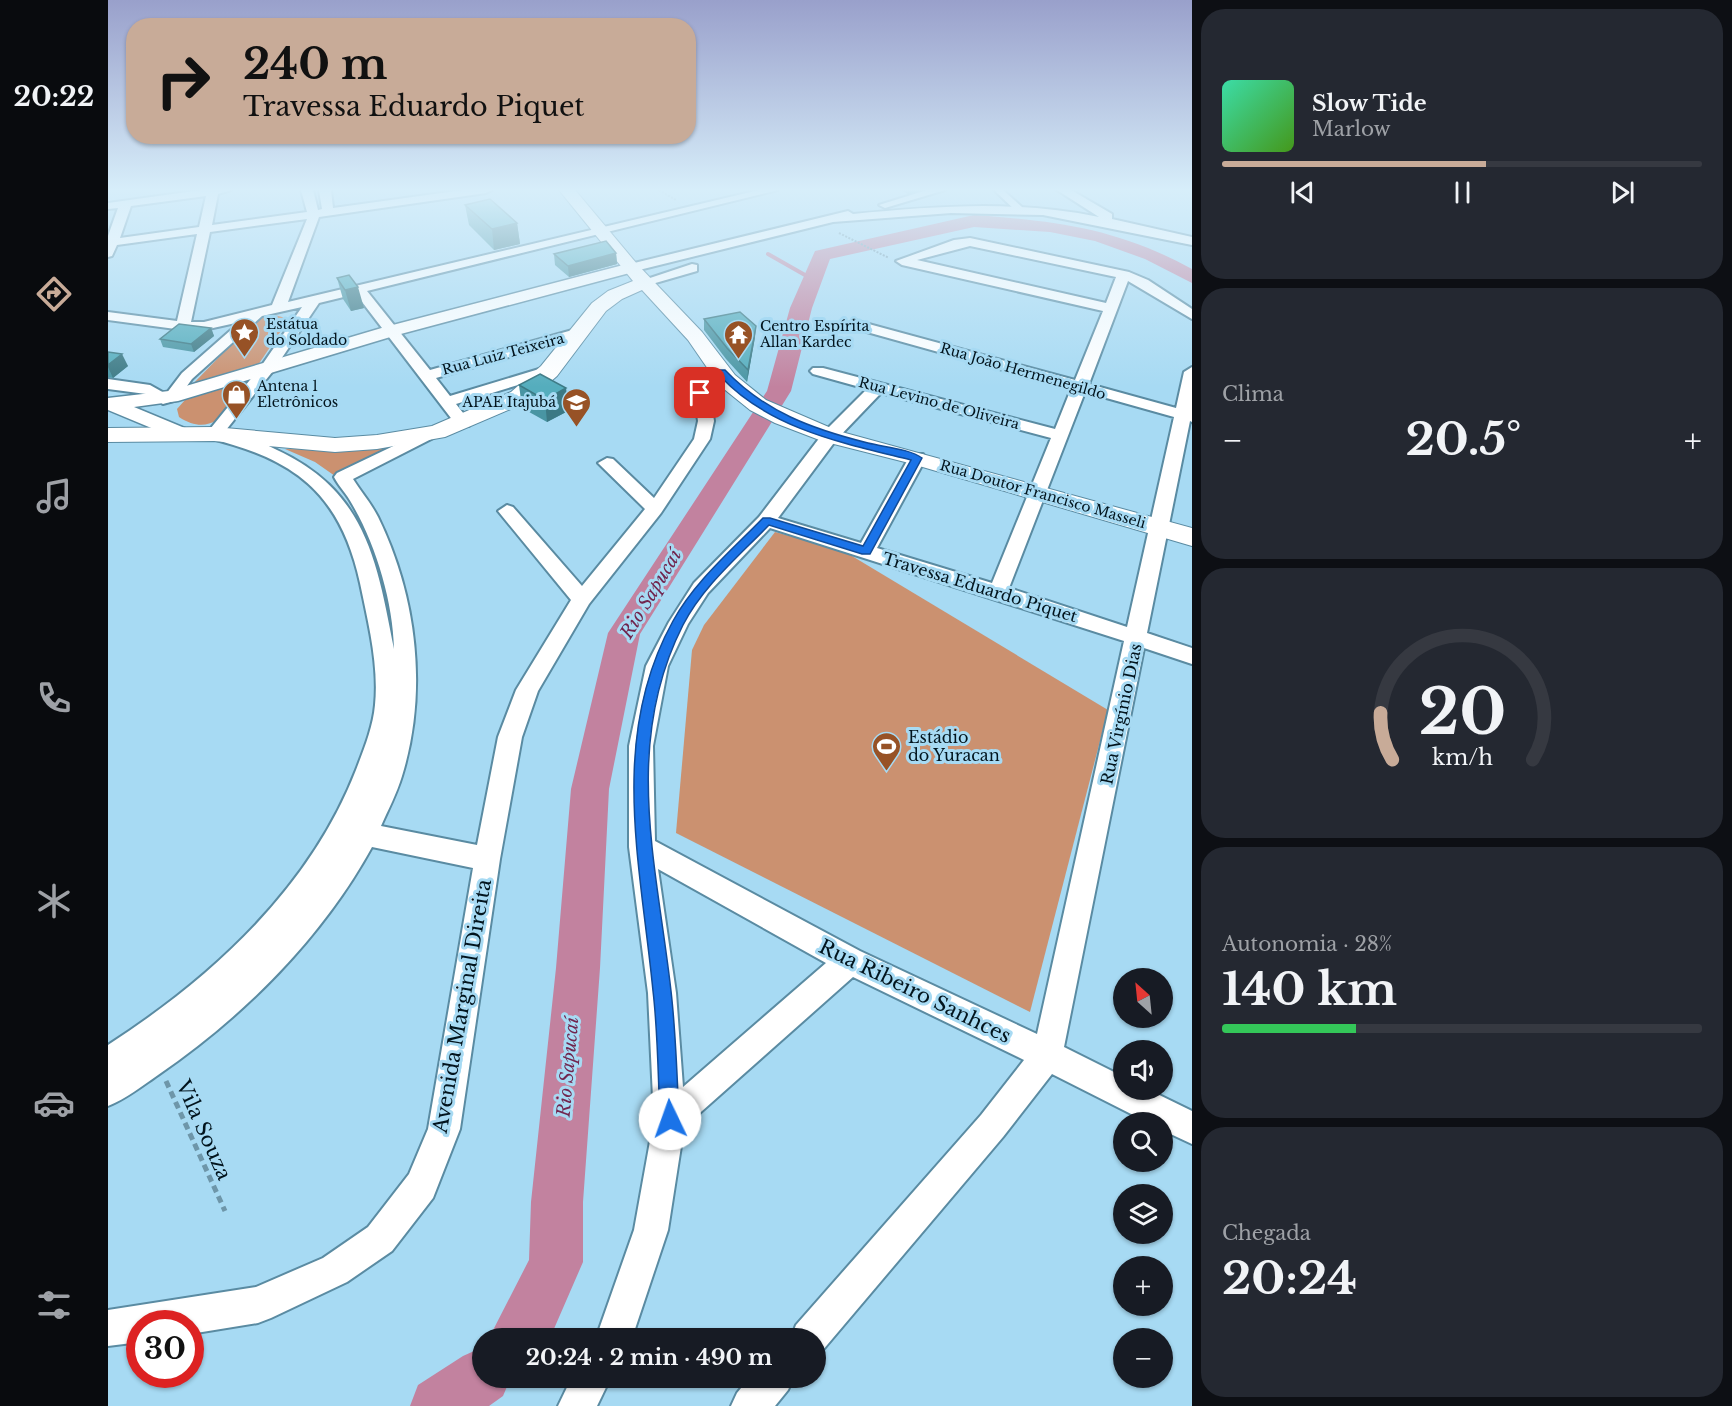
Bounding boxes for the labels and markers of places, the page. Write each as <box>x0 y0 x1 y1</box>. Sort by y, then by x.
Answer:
place label: Estátua do Soldado <box>266 315 347 349</box>
place icon: Estátua do Soldado <box>229 316 261 358</box>
place label: Centro Espírita Allan Kardec <box>759 317 869 351</box>
temple icon: Centro Espírita Allan Kardec <box>723 318 755 360</box>
pin <box>674 367 725 418</box>
place label: Antena 1 Eletrônicos <box>256 377 338 411</box>
shop icon: Antena 1 Eletrônicos <box>220 378 252 420</box>
school or university icon: APAE Itajubá <box>561 386 593 428</box>
place label: APAE Itajubá <box>461 393 556 411</box>
place label: Estádio do Yuracan <box>908 727 1000 765</box>
sports icon: Estádio do Yuracan <box>871 730 903 772</box>

